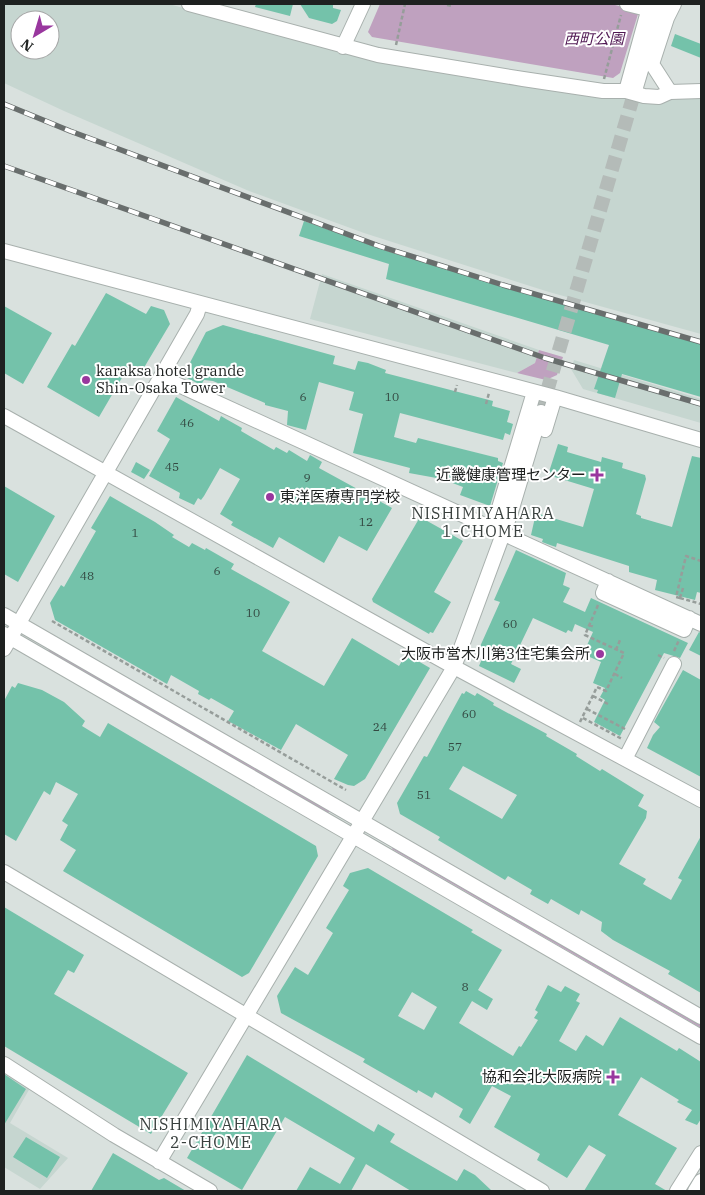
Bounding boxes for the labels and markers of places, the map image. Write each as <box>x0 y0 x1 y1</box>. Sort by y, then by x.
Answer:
place label: karaksa hotel grande Shin-Osaka Tower <box>96 361 244 397</box>
marker: karaksa hotel grande Shin-Osaka Tower <box>80 374 92 386</box>
place label: 近畿健康管理センター <box>436 465 586 484</box>
marker: 近畿健康管理センター <box>590 468 604 482</box>
place label: 東洋医療専門学校 <box>280 487 400 506</box>
marker: 東洋医療専門学校 <box>264 491 276 503</box>
place label: 大阪市営木川第3住宅集会所 <box>401 644 590 663</box>
marker: 大阪市営木川第3住宅集会所 <box>594 648 606 660</box>
place label: 協和会北大阪病院 <box>482 1067 602 1086</box>
marker: 協和会北大阪病院 <box>606 1070 620 1084</box>

